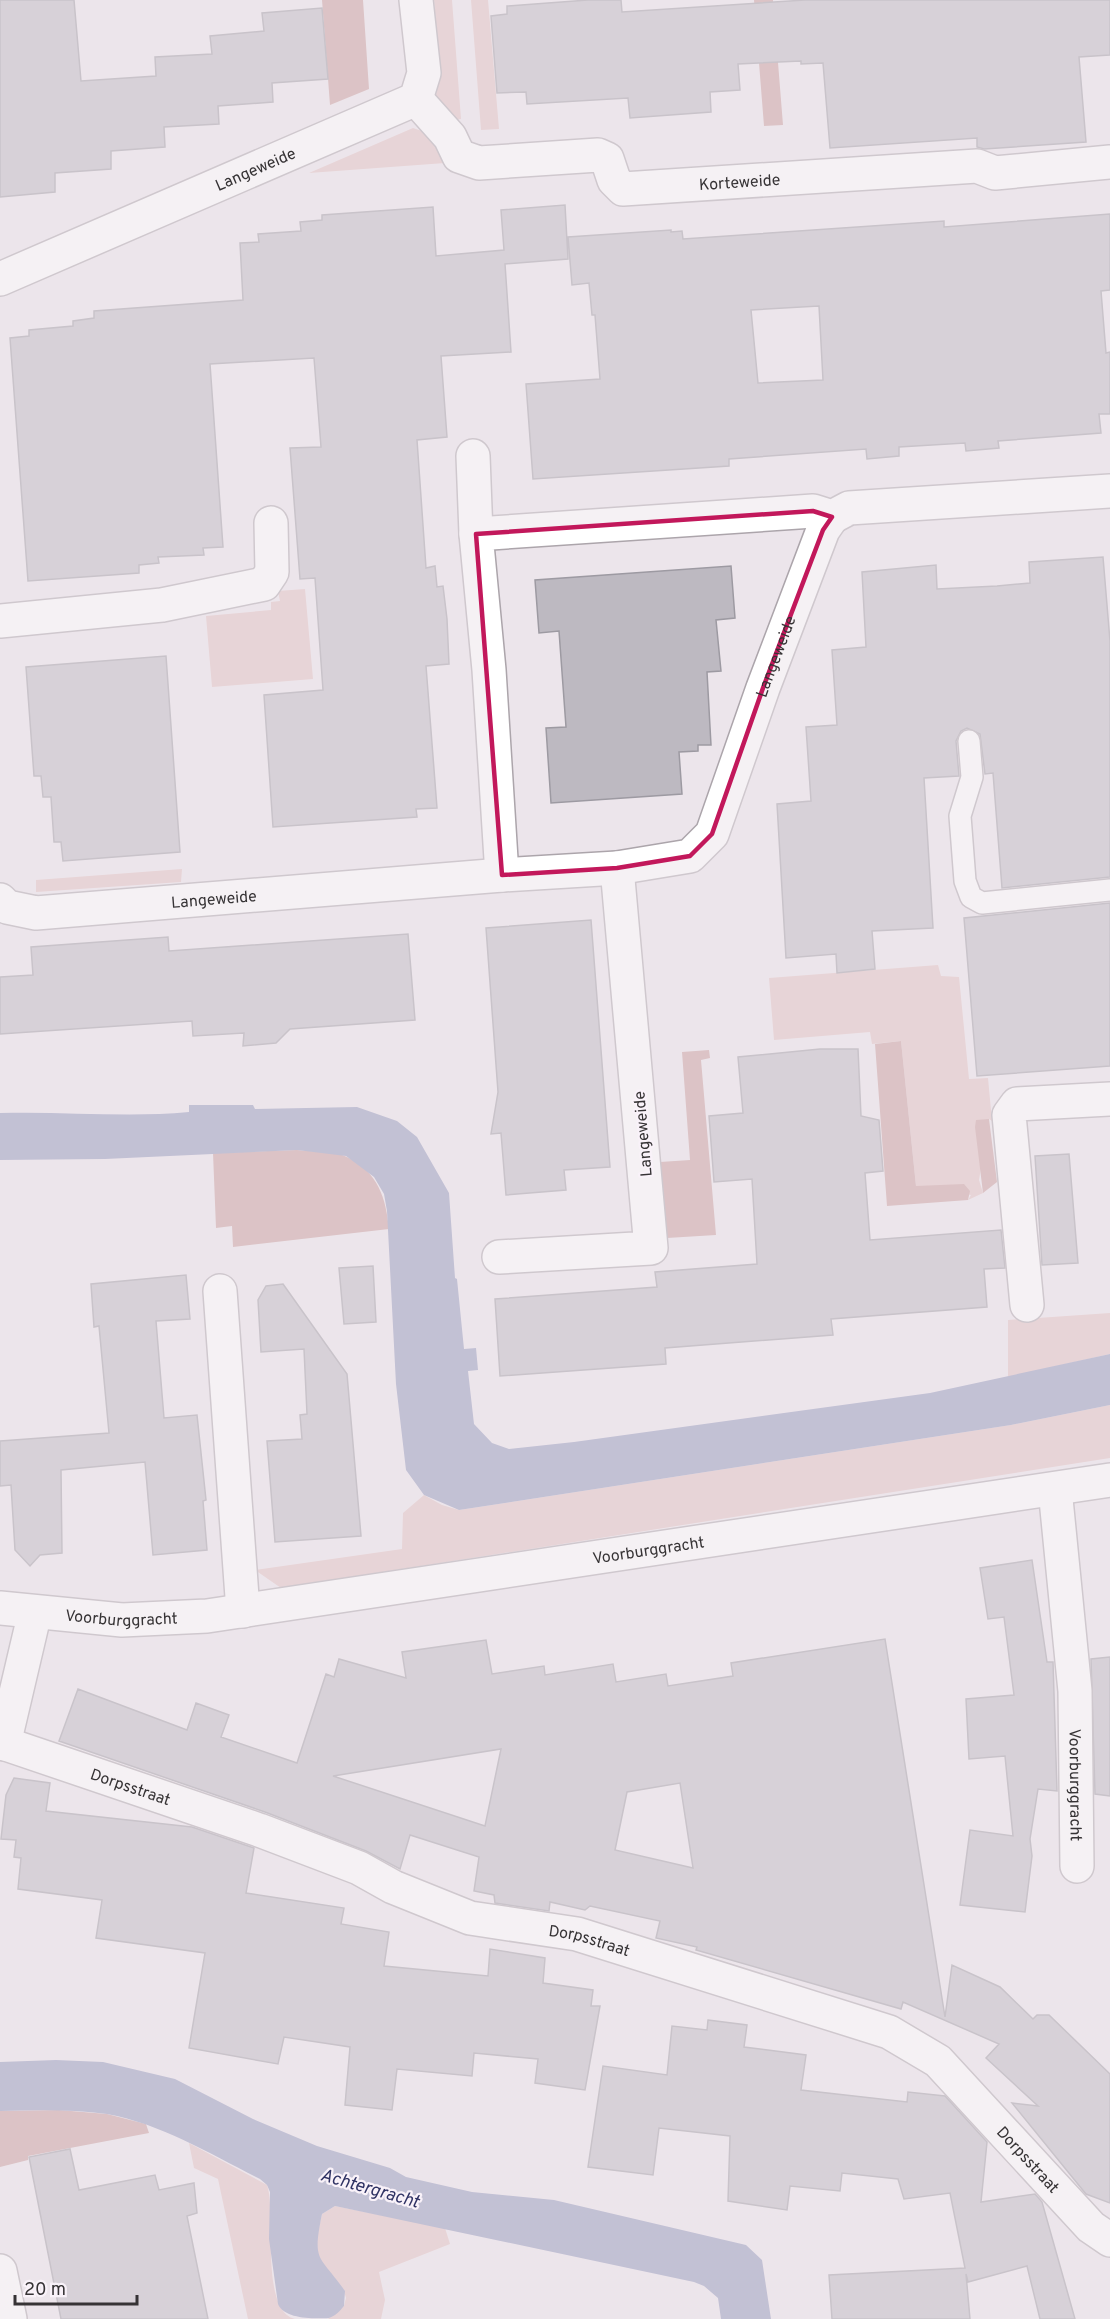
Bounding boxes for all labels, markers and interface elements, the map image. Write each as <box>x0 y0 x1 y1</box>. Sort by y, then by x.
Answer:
street label: Langeweide <box>213 144 299 197</box>
street label: Korteweide <box>698 171 781 196</box>
street label: Langeweide <box>753 613 802 700</box>
street label: Langeweide <box>170 887 258 914</box>
street label: Langeweide <box>630 1090 658 1177</box>
street label: Voorburggracht <box>592 1533 706 1570</box>
street label: Voorburggracht <box>64 1606 178 1632</box>
street label: Voorburggracht <box>1063 1729 1085 1841</box>
street label: Dorpsstraat <box>87 1765 173 1811</box>
street label: Dorpsstraat <box>547 1922 632 1962</box>
street label: Dorpsstraat <box>991 2123 1063 2198</box>
water label: Achtergracht <box>318 2164 423 2215</box>
scale bar <box>15 2268 136 2306</box>
text: 20 m <box>24 2279 66 2302</box>

